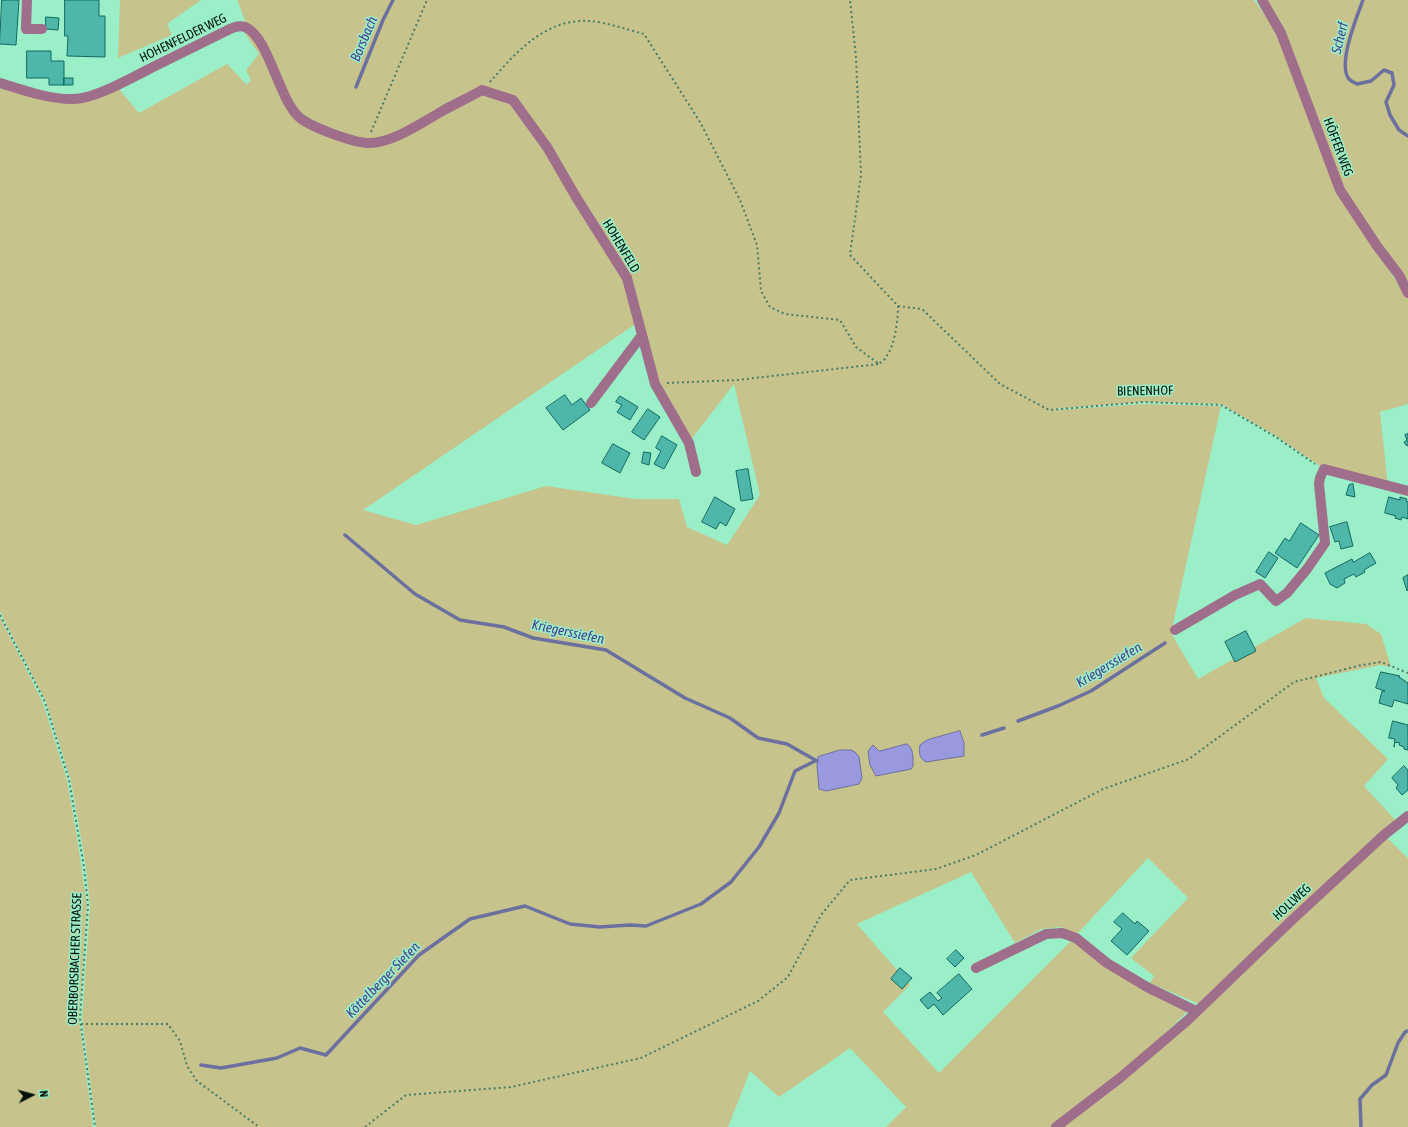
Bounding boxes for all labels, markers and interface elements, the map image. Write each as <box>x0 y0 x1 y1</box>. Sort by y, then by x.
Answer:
street label: HOHENFELDER WEG <box>137 10 229 66</box>
water label: Borsbach <box>347 14 381 64</box>
water label: Scherf <box>1328 20 1352 56</box>
street label: HÖFFER WEG <box>1320 116 1356 178</box>
street label: HOHENFELD <box>599 217 643 275</box>
street label: BIENENHOF <box>1117 383 1173 399</box>
water label: Kriegerssiefen <box>530 616 606 648</box>
water label: Kriegerssiefen <box>1073 639 1145 691</box>
street label: HOLLWEG <box>1270 880 1314 924</box>
street label: OBERBORSBACHER STRASSE <box>65 893 85 1025</box>
water label: Köttelberger Siefen <box>343 939 423 1021</box>
north arrow <box>12 1075 52 1115</box>
text: N <box>38 1090 50 1098</box>

